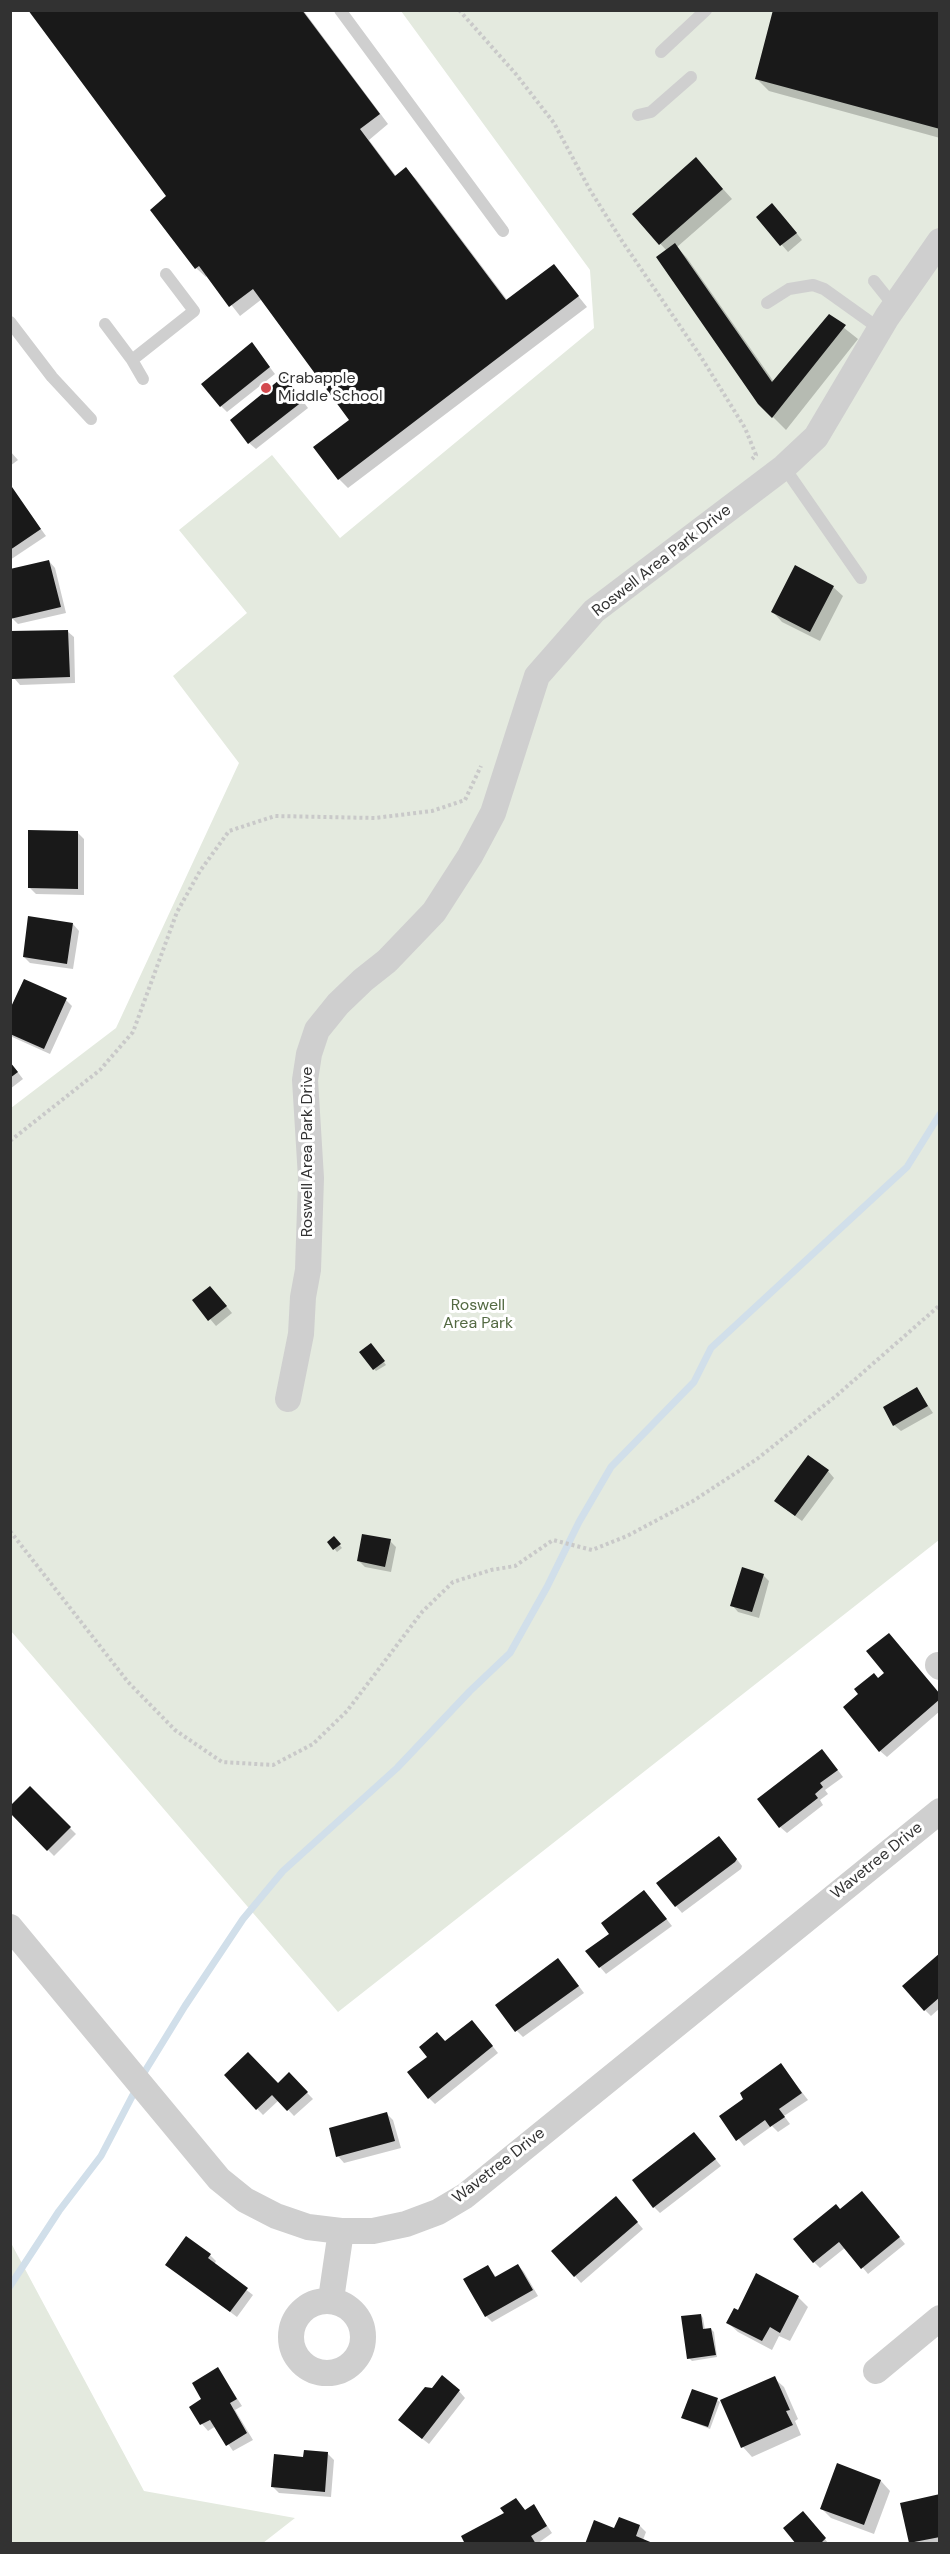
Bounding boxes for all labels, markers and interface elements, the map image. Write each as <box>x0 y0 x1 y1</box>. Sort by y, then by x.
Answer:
place label: Crabapple Middle School <box>278 369 382 407</box>
marker: Crabapple Middle School <box>259 381 273 395</box>
street label: Roswell Area Park Drive <box>589 501 735 621</box>
street label: Roswell Area Park Drive <box>298 1067 318 1237</box>
park label: Roswell Area Park <box>443 1296 513 1334</box>
street label: Wavetree Drive <box>827 1818 927 1904</box>
street label: Wavetree Drive <box>449 2124 549 2208</box>

